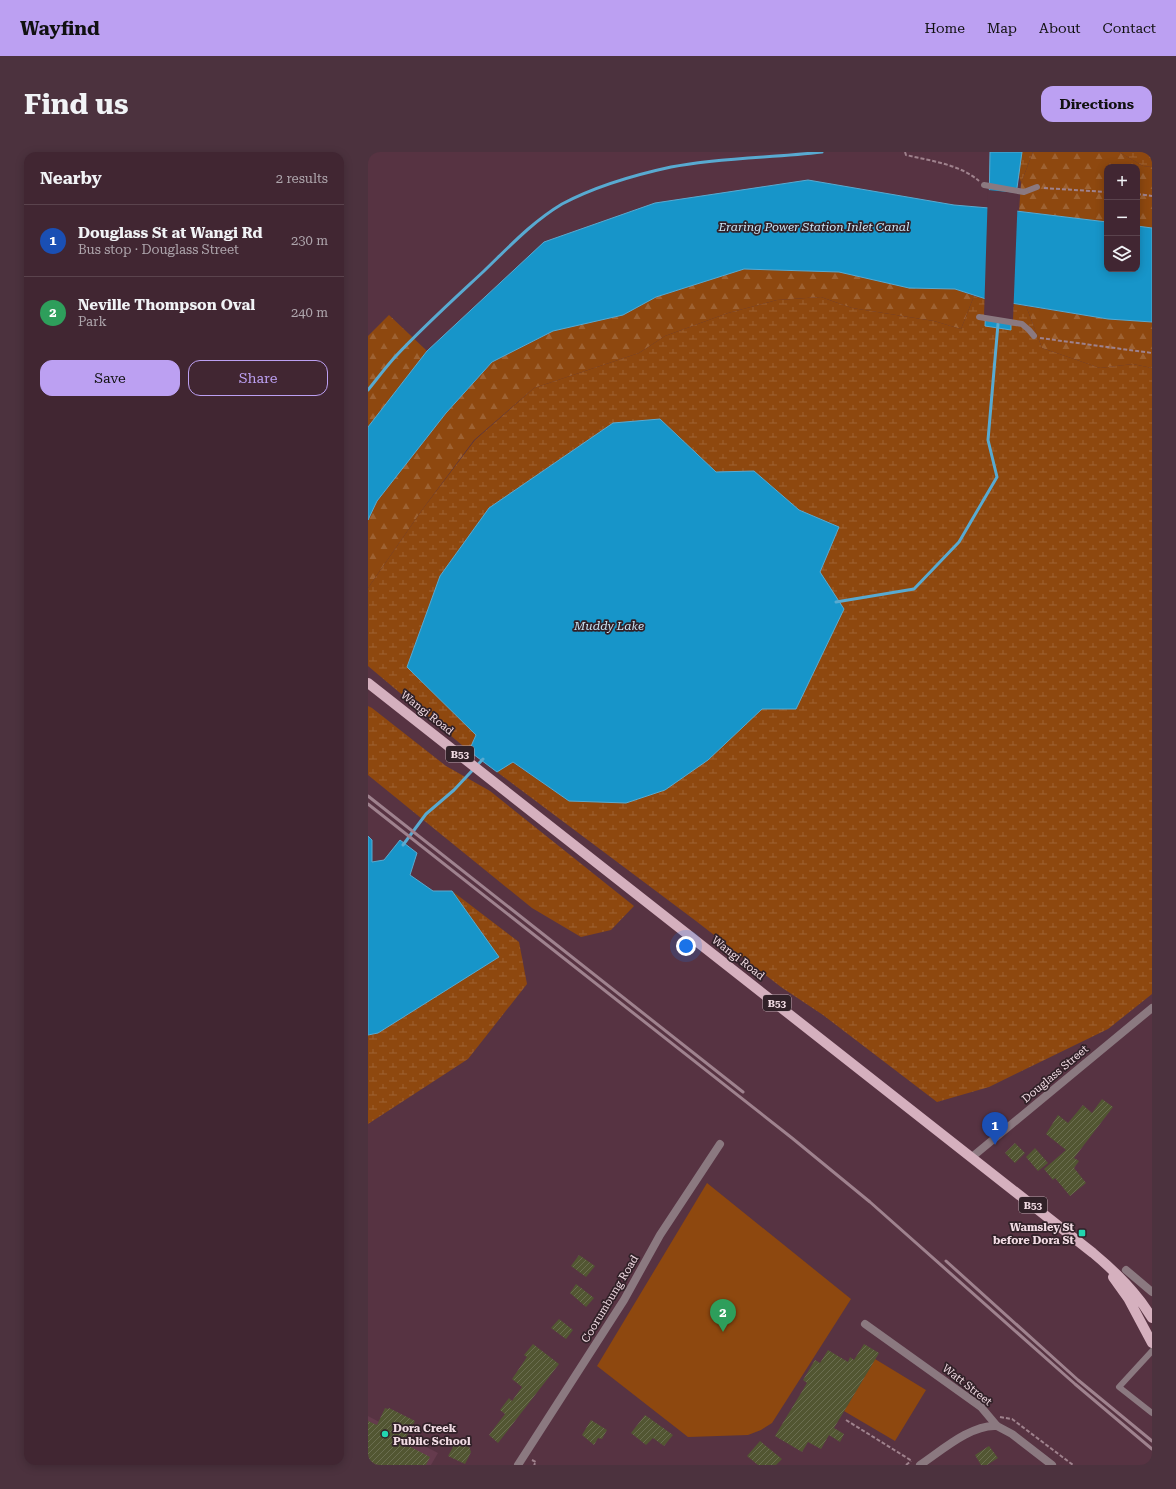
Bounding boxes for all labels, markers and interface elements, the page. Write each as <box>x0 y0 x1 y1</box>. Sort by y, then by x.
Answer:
text: Wayfind <box>20 17 100 40</box>
text: Home <box>924 20 965 36</box>
text: Map <box>987 20 1017 36</box>
text: About <box>1039 20 1081 36</box>
text: Contact <box>1103 20 1156 36</box>
button: Directions <box>1041 86 1152 122</box>
text: Find us <box>24 88 128 121</box>
map controls <box>1104 164 1140 272</box>
button: + <box>1104 164 1140 200</box>
text: Nearby <box>40 168 102 188</box>
text: 2 results <box>276 171 328 186</box>
button: − <box>1104 200 1140 236</box>
water label: Eraring Power Station Inlet Canal <box>717 220 910 234</box>
text: Douglass St at Wangi Rd <box>78 224 263 242</box>
text: 1 <box>49 233 57 248</box>
text: 230 m <box>291 233 328 248</box>
button: layers <box>1104 236 1140 272</box>
text: Bus stop · Douglass Street <box>78 242 239 257</box>
text: Neville Thompson Oval <box>78 296 255 314</box>
text: 2 <box>49 305 57 320</box>
text: 240 m <box>291 305 328 320</box>
text: Park <box>78 314 107 329</box>
button: Save <box>40 360 180 396</box>
button: Share <box>188 360 328 396</box>
water label: Muddy Lake <box>573 619 644 633</box>
street label: Wangi Road <box>398 688 456 738</box>
road number: B53 <box>446 746 474 762</box>
street label: Wangi Road <box>709 933 767 983</box>
your location <box>676 936 696 956</box>
road number: B53 <box>763 995 791 1011</box>
street label: Douglass Street <box>1019 1043 1091 1105</box>
pin: 1 <box>982 1112 1008 1145</box>
road number: B53 <box>1019 1197 1047 1213</box>
place label: Wamsley St before Dora St <box>993 1221 1075 1247</box>
marker: Wamsley St before Dora St <box>1077 1228 1087 1238</box>
street label: Coorumbung Road <box>579 1253 641 1345</box>
pin: 2 <box>710 1299 736 1332</box>
street label: Watt Street <box>940 1362 994 1408</box>
place label: Dora Creek Public School <box>393 1422 471 1448</box>
marker: Dora Creek Public School <box>380 1429 390 1439</box>

